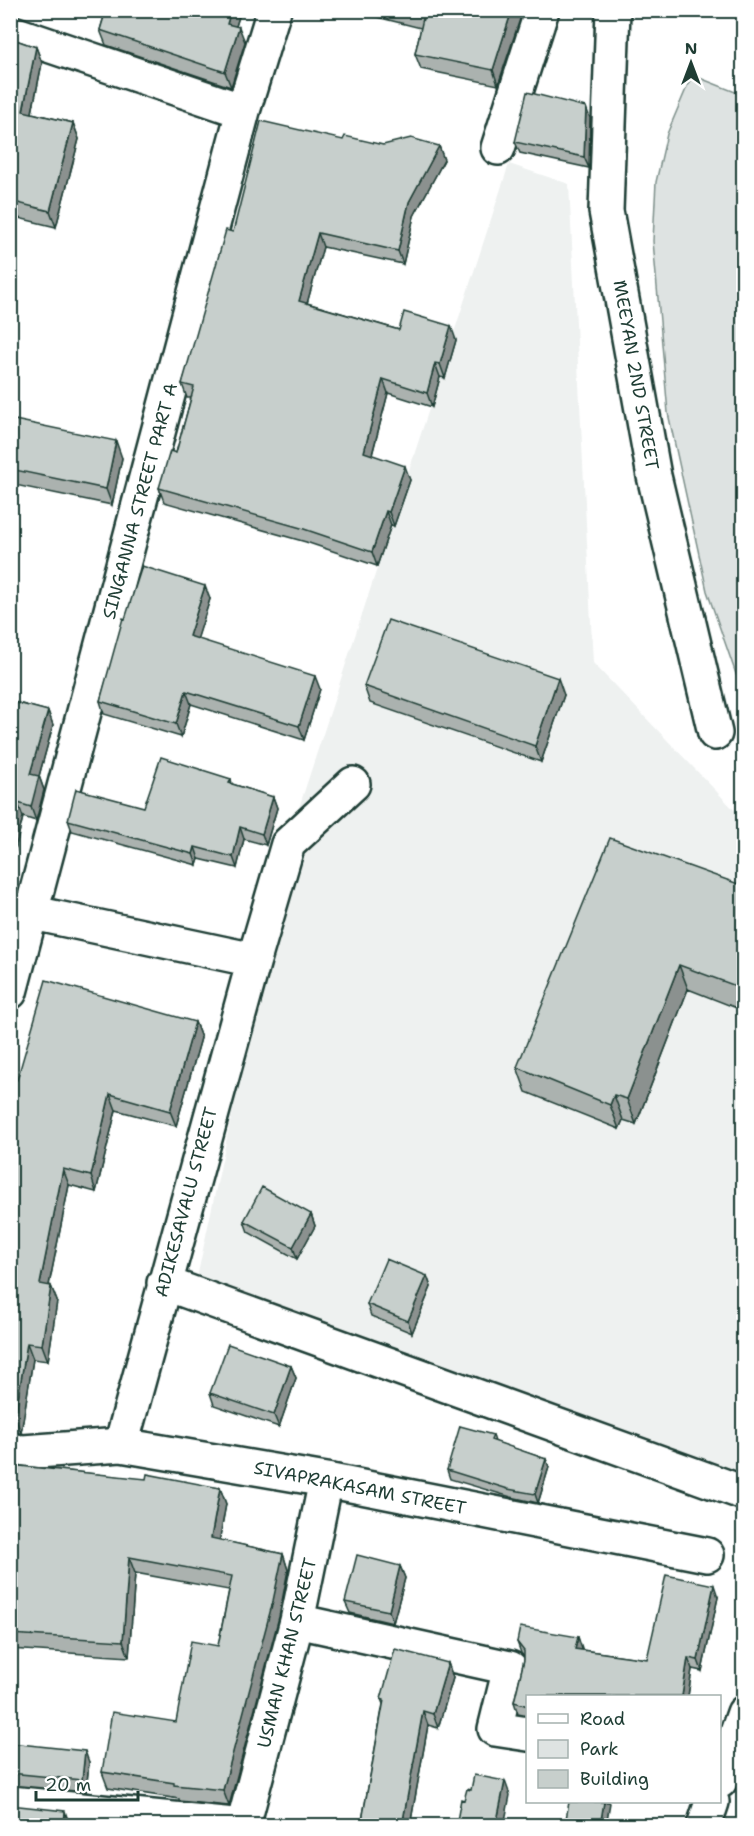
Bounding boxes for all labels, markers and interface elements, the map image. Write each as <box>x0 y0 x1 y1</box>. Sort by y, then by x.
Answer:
north arrow <box>661 33 721 93</box>
text: N <box>685 38 697 59</box>
street label: MEEYAN 2ND STREET <box>607 278 665 472</box>
street label: SINGANNA STREET PART A <box>97 380 183 622</box>
street label: ADIKESAVALU STREET <box>149 1104 223 1300</box>
street label: SIVAPRAKASAM STREET <box>252 1456 468 1520</box>
street label: USMAN KHAN STREET <box>252 1555 322 1751</box>
legend <box>526 1695 721 1803</box>
text: Road <box>580 1707 625 1731</box>
text: Park <box>580 1737 619 1761</box>
scale bar <box>36 1764 138 1802</box>
text: Building <box>580 1767 649 1791</box>
text: 20 m <box>45 1773 91 1797</box>

